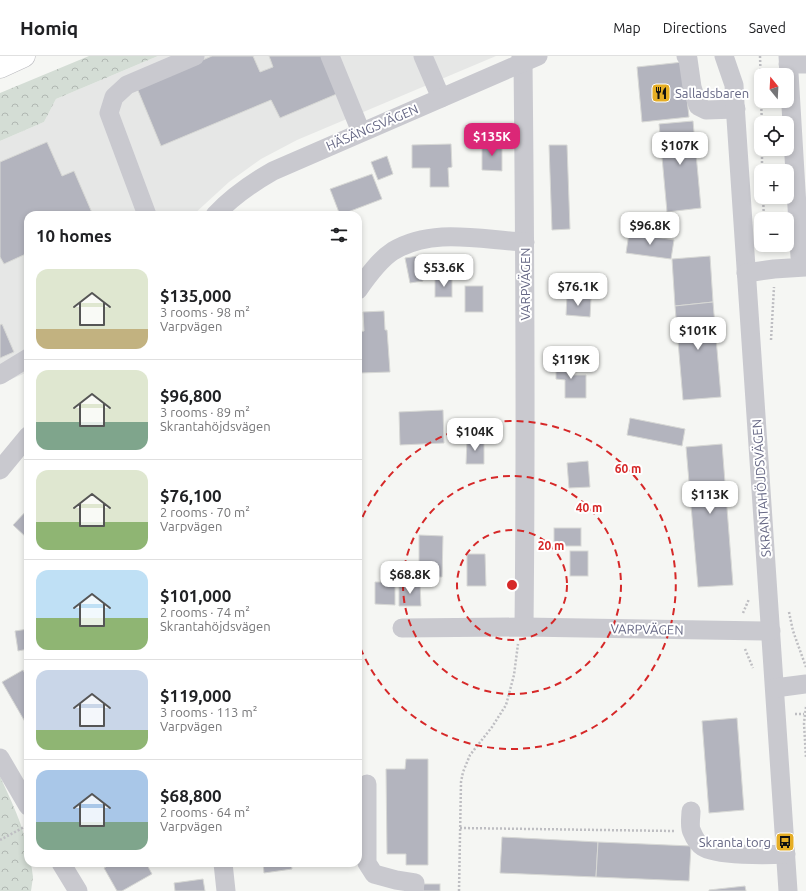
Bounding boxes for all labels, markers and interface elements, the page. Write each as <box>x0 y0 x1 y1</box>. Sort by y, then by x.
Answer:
text: Homiq <box>20 17 78 39</box>
text: Map <box>613 20 641 36</box>
text: Directions <box>663 20 727 36</box>
text: Saved <box>749 20 786 36</box>
north arrow <box>754 68 794 108</box>
map controls <box>754 68 794 252</box>
restaurant icon: Salladsbaren <box>650 82 672 104</box>
place label: Salladsbaren <box>675 86 749 100</box>
street label: HÄSÄNGSVÄGEN <box>323 100 420 153</box>
button: locate <box>754 116 794 156</box>
pin: $135K <box>464 123 520 157</box>
text: $135K <box>473 129 511 143</box>
pin: $107K <box>652 132 708 166</box>
text: $107K <box>661 138 699 152</box>
button: + <box>754 164 794 204</box>
pin: $96.8K <box>617 212 683 246</box>
button: − <box>754 212 794 252</box>
text: $96.8K <box>629 218 671 232</box>
icon: filters <box>328 224 350 246</box>
text: 10 homes <box>36 226 112 245</box>
street label: VARPVÄGEN <box>517 247 532 321</box>
pin: $53.6K <box>411 254 477 288</box>
text: $53.6K <box>423 260 465 274</box>
pin: $76.1K <box>545 273 611 307</box>
text: $76.1K <box>557 279 599 293</box>
icon: home <box>68 285 116 333</box>
text: $135,000 <box>160 286 231 305</box>
text: 3 rooms · 98 m² <box>160 305 250 319</box>
pin: $101K <box>670 317 726 351</box>
text: Varpvägen <box>160 319 222 333</box>
text: $101K <box>679 323 717 337</box>
pin: $119K <box>543 346 599 380</box>
text: $119K <box>552 352 590 366</box>
icon: home <box>68 386 116 434</box>
text: $96,800 <box>160 386 222 405</box>
text: 3 rooms · 89 m² <box>160 405 250 419</box>
pin: $104K <box>447 418 503 452</box>
text: Skrantahöjdsvägen <box>160 419 271 433</box>
street label: SKRANTAHÖJDSVÄGEN <box>748 419 773 558</box>
text: $104K <box>456 424 494 438</box>
text: 60 m <box>615 462 641 475</box>
pin: $113K <box>682 481 738 515</box>
icon: home <box>68 486 116 534</box>
text: $76,100 <box>160 486 222 505</box>
text: $113K <box>691 487 729 501</box>
text: 40 m <box>576 501 602 514</box>
text: 2 rooms · 70 m² <box>160 505 250 519</box>
text: Varpvägen <box>160 519 222 533</box>
text: 20 m <box>538 539 564 552</box>
pin: $68.8K <box>377 561 443 595</box>
text: $68.8K <box>389 567 431 581</box>
centre of rings <box>505 578 519 592</box>
icon: home <box>68 586 116 634</box>
text: $101,000 <box>160 586 231 605</box>
text: 2 rooms · 74 m² <box>160 605 250 619</box>
text: Skrantahöjdsvägen <box>160 619 271 633</box>
street label: VARPVÄGEN <box>610 620 684 637</box>
icon: home <box>68 686 116 734</box>
text: $119,000 <box>160 686 231 705</box>
text: 3 rooms · 113 m² <box>160 705 257 719</box>
text: Varpvägen <box>160 719 222 733</box>
icon: home <box>68 786 116 834</box>
text: $68,800 <box>160 786 222 805</box>
text: 2 rooms · 64 m² <box>160 805 250 819</box>
text: Varpvägen <box>160 819 222 833</box>
bus stop icon: Skranta torg <box>774 831 796 853</box>
place label: Skranta torg <box>699 835 771 849</box>

